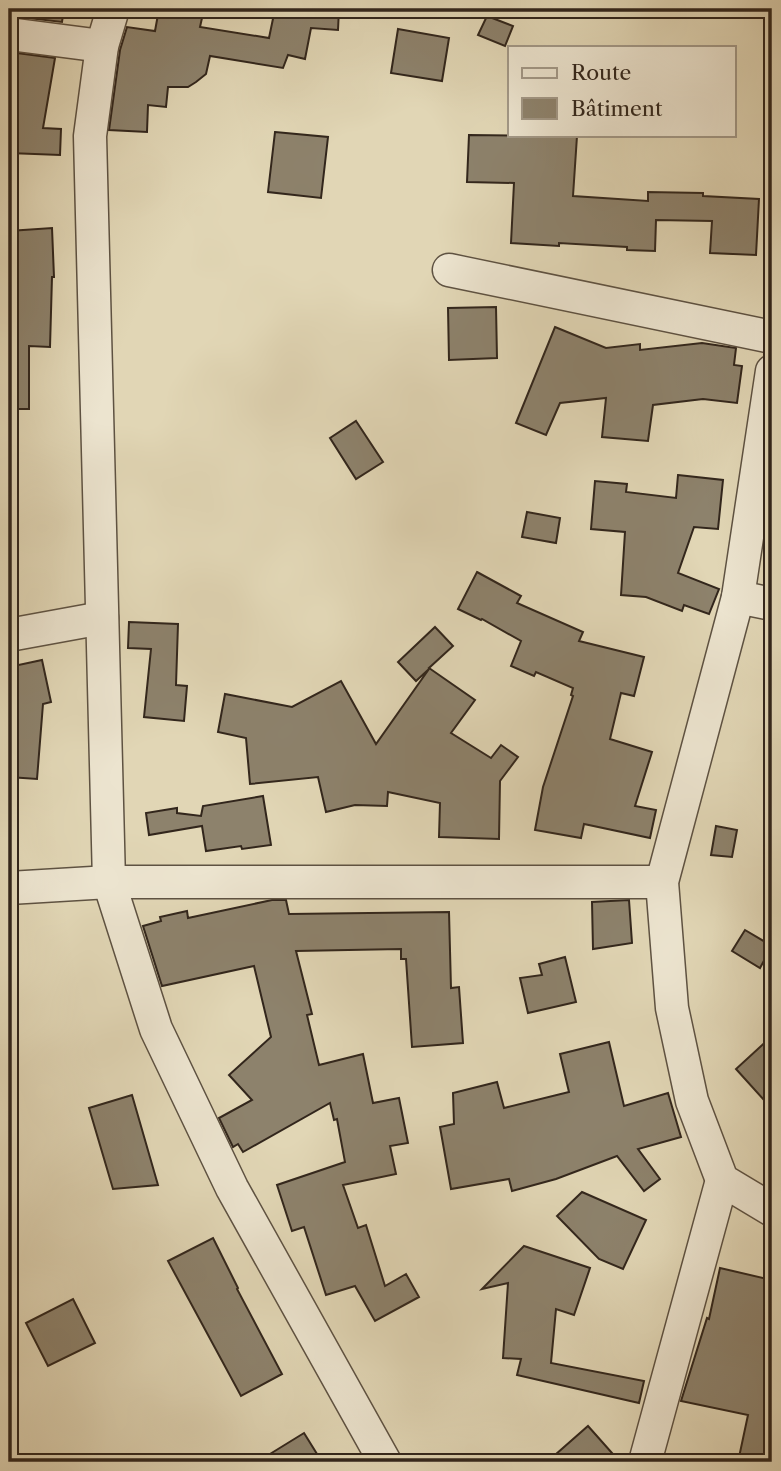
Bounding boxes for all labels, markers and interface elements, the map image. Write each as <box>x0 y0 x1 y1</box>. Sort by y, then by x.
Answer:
legend <box>508 46 736 136</box>
text: Route <box>571 60 631 85</box>
text: Bâtiment <box>571 96 663 121</box>

